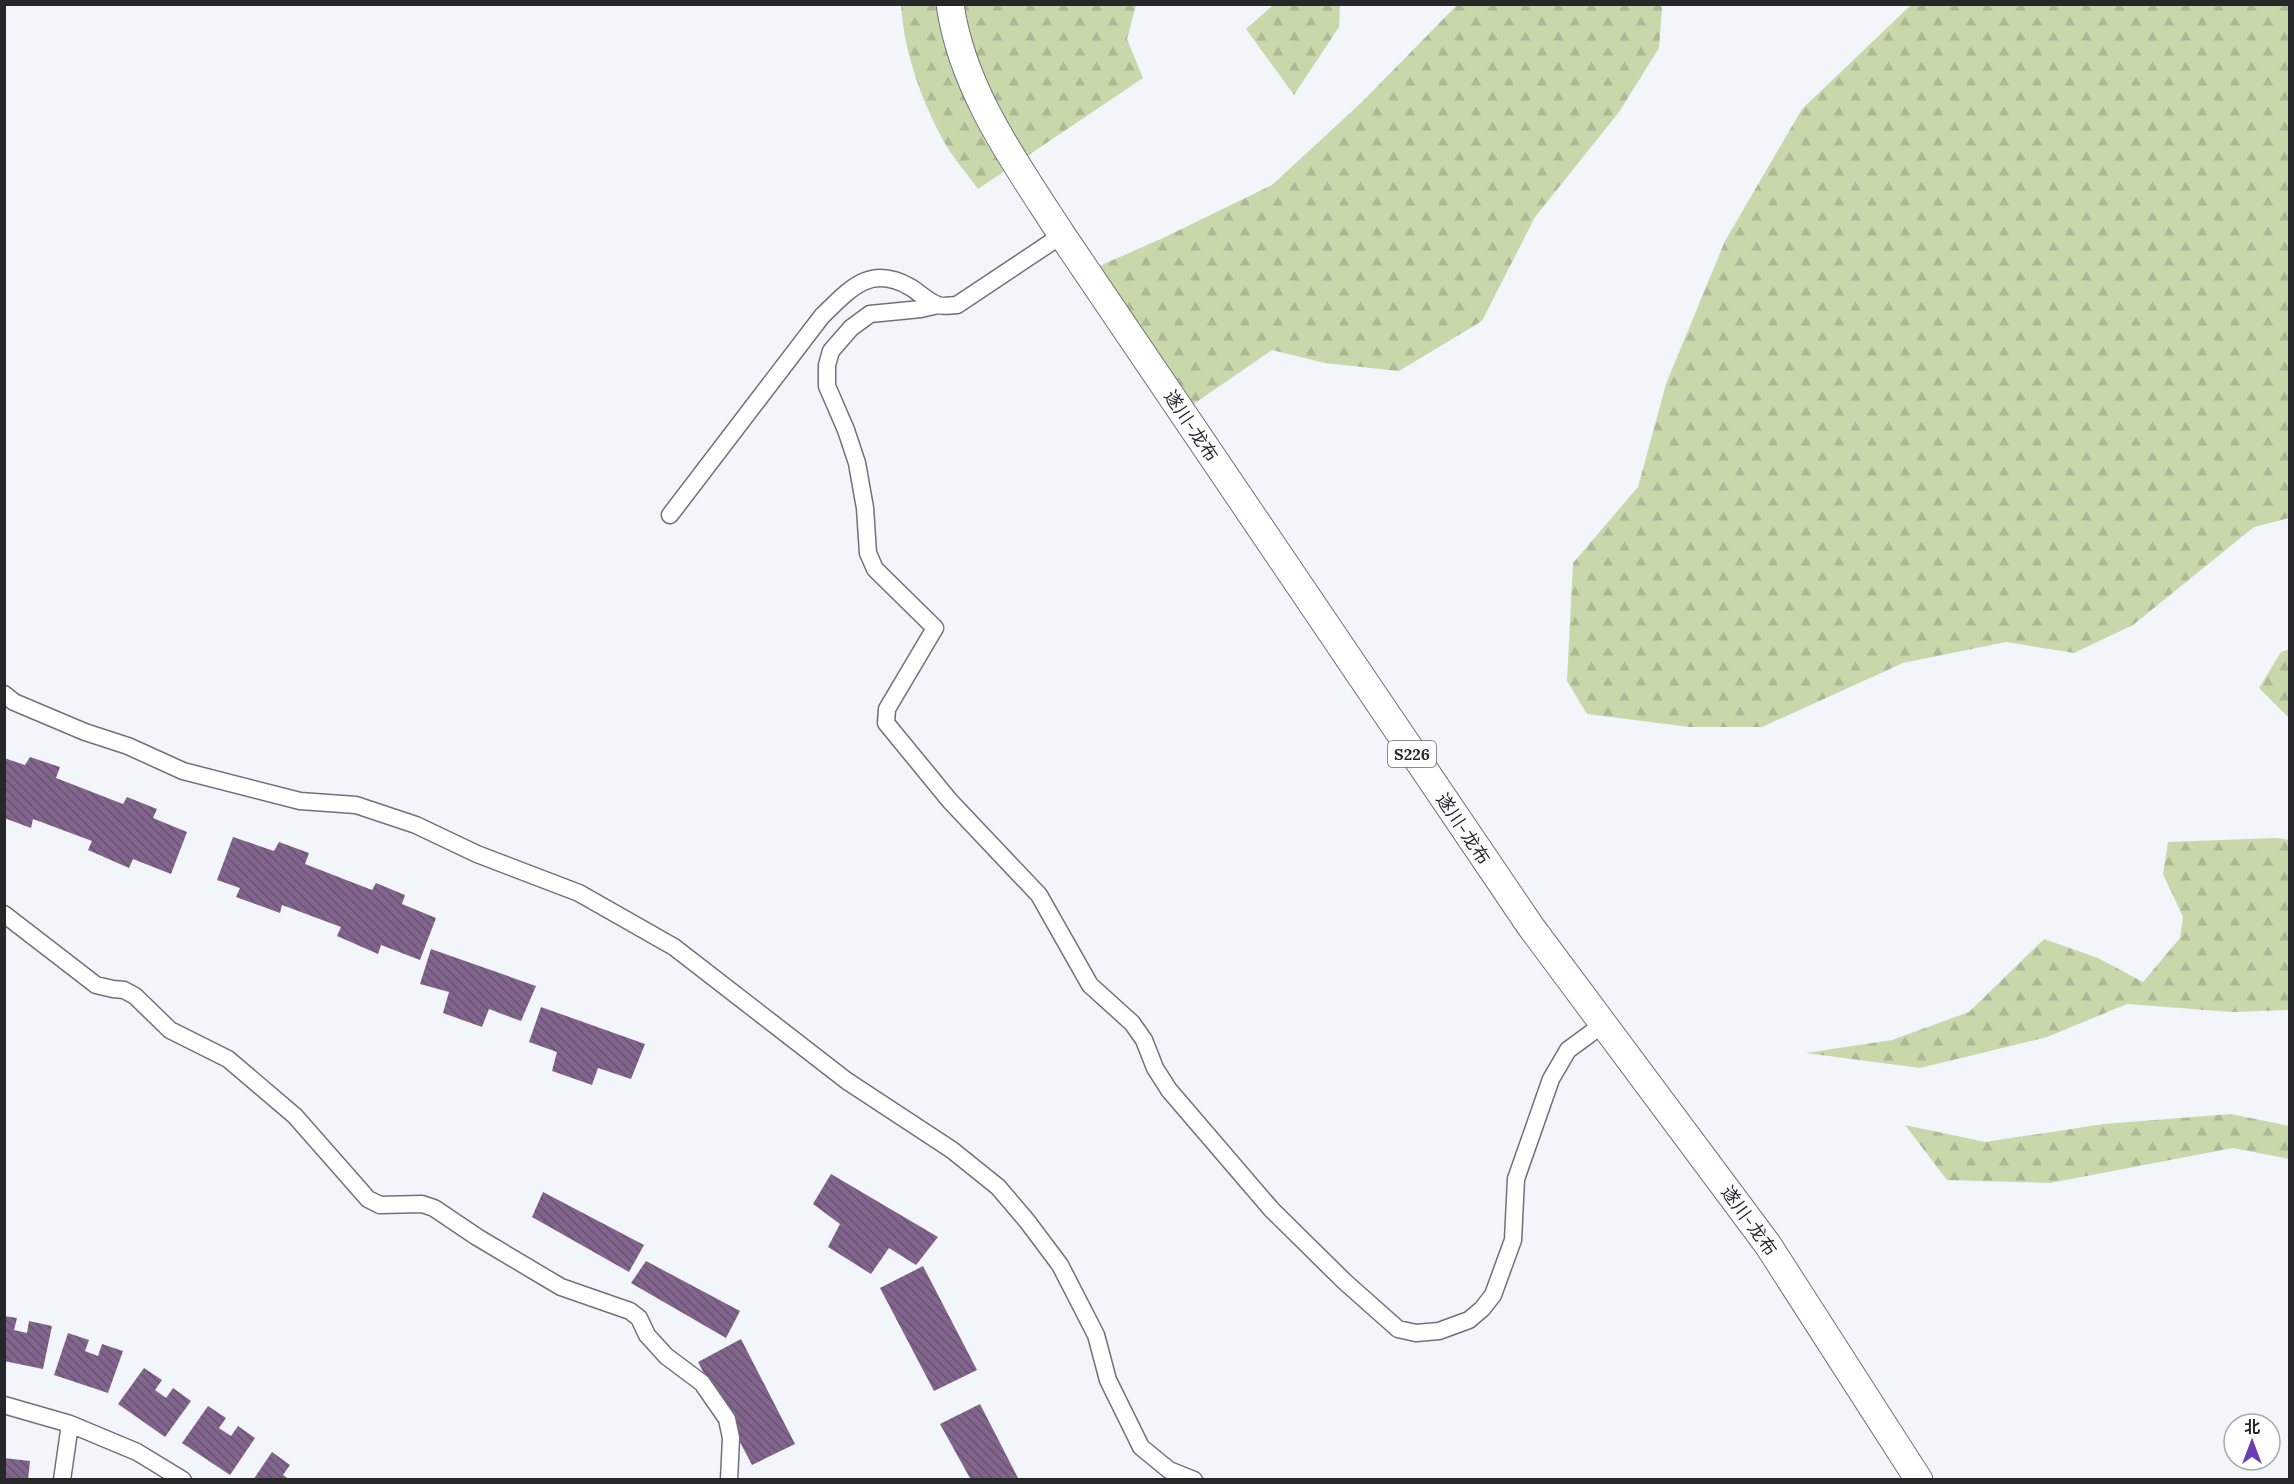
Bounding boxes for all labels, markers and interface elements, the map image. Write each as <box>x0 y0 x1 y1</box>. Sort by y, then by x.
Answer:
street label: 遂川-龙布 <box>1159 386 1224 466</box>
road number: S226 <box>1388 741 1436 767</box>
street label: 遂川-龙布 <box>1431 789 1496 869</box>
street label: 遂川-龙布 <box>1716 1181 1782 1260</box>
north arrow <box>2222 1412 2282 1472</box>
text: 北 <box>2244 1417 2260 1437</box>

